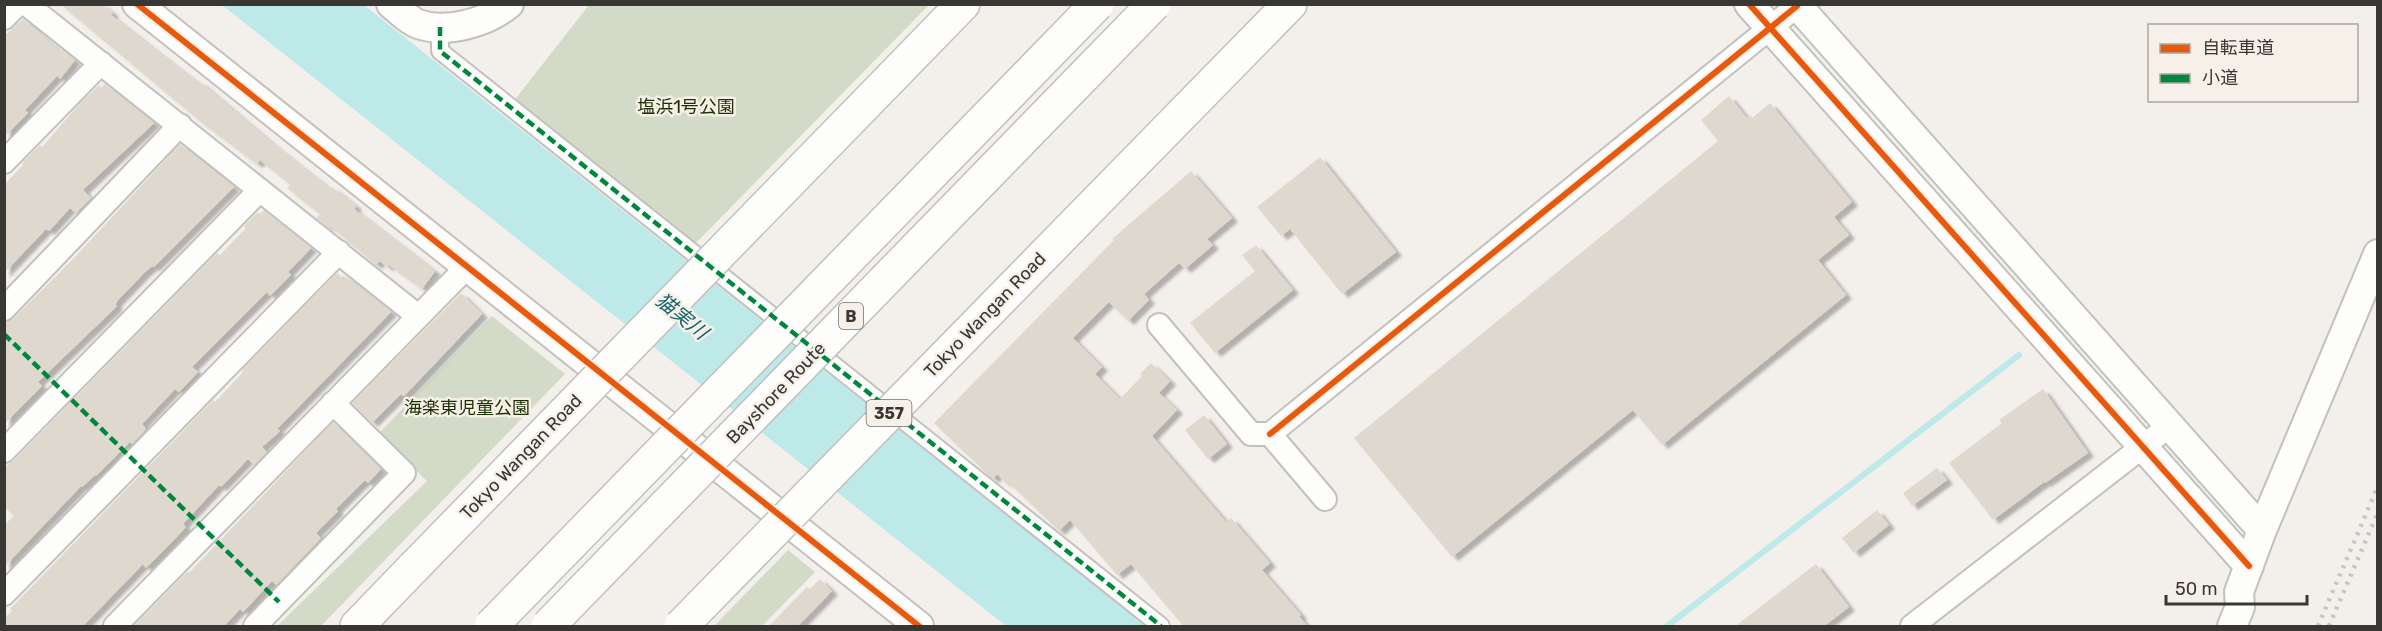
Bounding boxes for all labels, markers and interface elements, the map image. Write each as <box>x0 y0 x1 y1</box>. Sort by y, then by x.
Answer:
legend <box>2148 24 2358 102</box>
text: 自転車道 <box>2202 37 2274 59</box>
text: 小道 <box>2202 67 2238 89</box>
park label: 塩浜1号公園 <box>637 96 735 118</box>
street label: Tokyo Wangan Road <box>919 248 1051 382</box>
water label: 猫実川 <box>651 288 714 345</box>
road number: B <box>839 303 863 329</box>
street label: Bayshore Route <box>722 338 830 448</box>
street label: Tokyo Wangan Road <box>455 390 587 524</box>
park label: 海楽東児童公園 <box>404 397 530 419</box>
road number: 357 <box>866 400 912 426</box>
scale bar <box>2166 568 2307 606</box>
text: 50 m <box>2175 578 2218 600</box>

